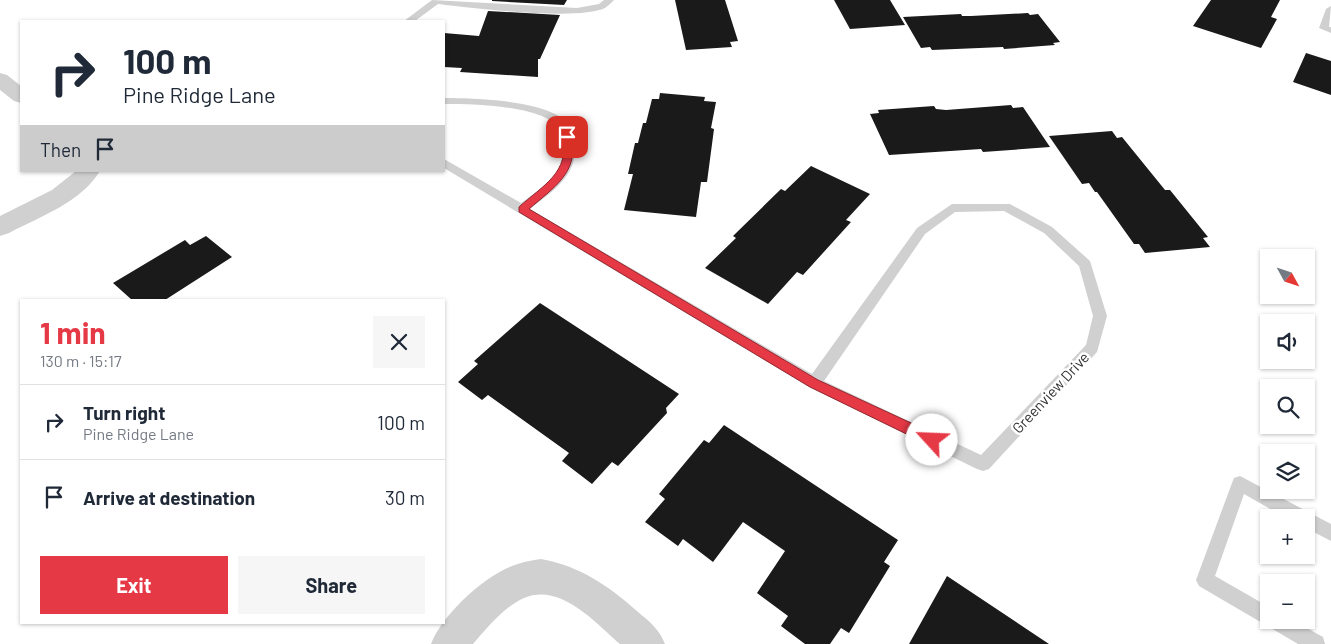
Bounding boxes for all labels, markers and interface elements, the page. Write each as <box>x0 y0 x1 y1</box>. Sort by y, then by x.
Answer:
text: 100 m <box>123 39 212 81</box>
icon: right <box>40 40 105 105</box>
text: Pine Ridge Lane <box>123 81 276 107</box>
pin <box>546 116 588 158</box>
icon: arrive <box>553 123 581 151</box>
icon: arrive <box>91 135 119 163</box>
text: Then <box>40 138 81 161</box>
north arrow <box>1260 249 1315 304</box>
map controls <box>1260 249 1315 629</box>
text: 1 min <box>40 314 106 350</box>
button: sound <box>1260 314 1315 369</box>
button: close <box>373 316 425 368</box>
street label: Greenview Drive <box>1008 348 1092 437</box>
text: 130 m · 15:17 <box>40 351 122 370</box>
button: search <box>1260 379 1315 434</box>
text: Turn right <box>83 401 165 424</box>
icon: right <box>40 408 68 436</box>
text: 100 m <box>377 411 425 434</box>
position arrow <box>905 413 957 465</box>
text: Pine Ridge Lane <box>83 424 194 443</box>
button: layers <box>1260 444 1315 499</box>
icon: arrive <box>40 483 68 511</box>
text: Arrive at destination <box>83 486 255 509</box>
text: 30 m <box>385 486 425 509</box>
button: + <box>1260 509 1315 564</box>
button: Exit <box>40 556 228 614</box>
button: Share <box>238 556 425 614</box>
button: − <box>1260 574 1315 629</box>

